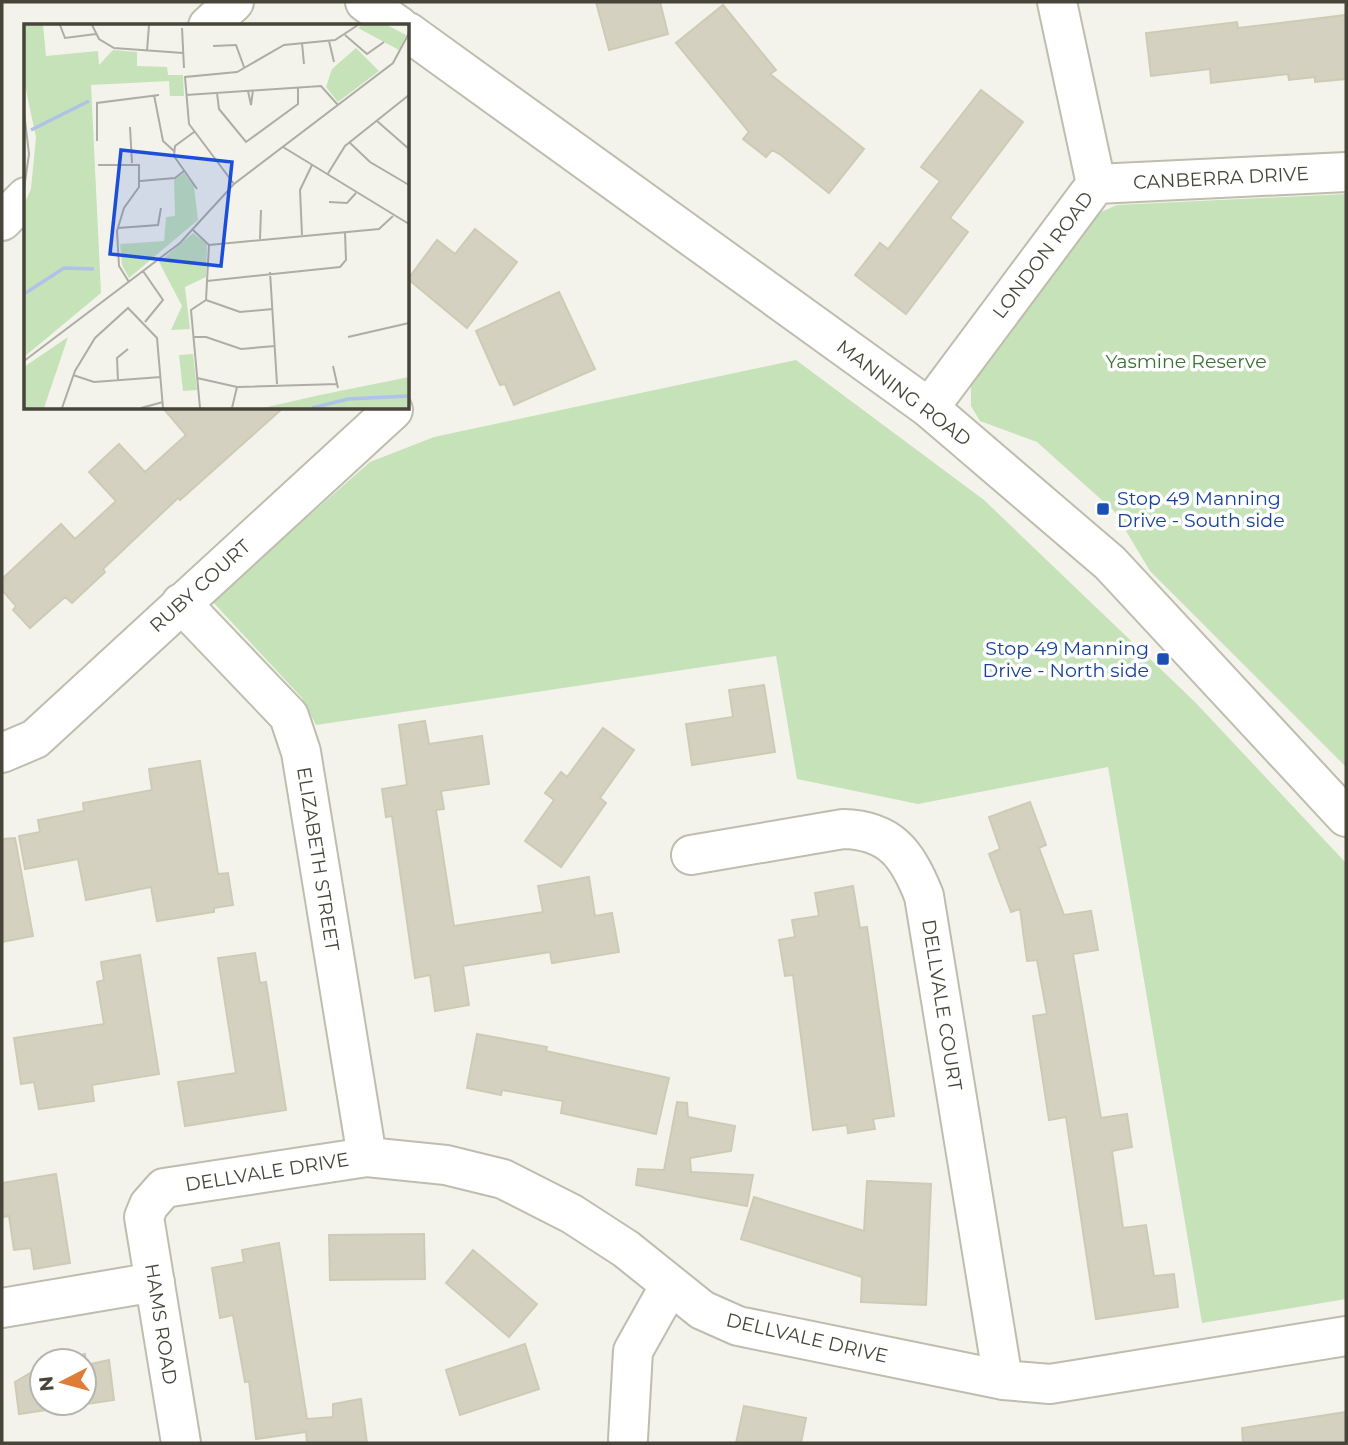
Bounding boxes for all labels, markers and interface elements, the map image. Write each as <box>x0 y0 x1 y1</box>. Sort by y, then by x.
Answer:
inset map <box>24 24 410 410</box>
street label: CANBERRA DRIVE <box>1133 162 1309 194</box>
street label: LONDON ROAD <box>988 187 1098 323</box>
street label: MANNING ROAD <box>832 335 976 451</box>
park label: Yasmine Reserve <box>1105 350 1267 373</box>
place label: Stop 49 Manning Drive - South side <box>1117 487 1285 532</box>
marker: Stop 49 Manning Drive - South side <box>1095 501 1111 517</box>
street label: RUBY COURT <box>145 535 255 637</box>
place label: Stop 49 Manning Drive - North side <box>982 637 1149 682</box>
marker: Stop 49 Manning Drive - North side <box>1155 651 1171 667</box>
street label: ELIZABETH STREET <box>292 765 344 953</box>
street label: DELLVALE COURT <box>917 918 967 1092</box>
street label: DELLVALE DRIVE <box>184 1148 350 1196</box>
street label: HAMS ROAD <box>140 1262 182 1386</box>
street label: DELLVALE DRIVE <box>724 1308 890 1368</box>
north arrow <box>28 1347 98 1417</box>
text: N <box>34 1375 59 1393</box>

